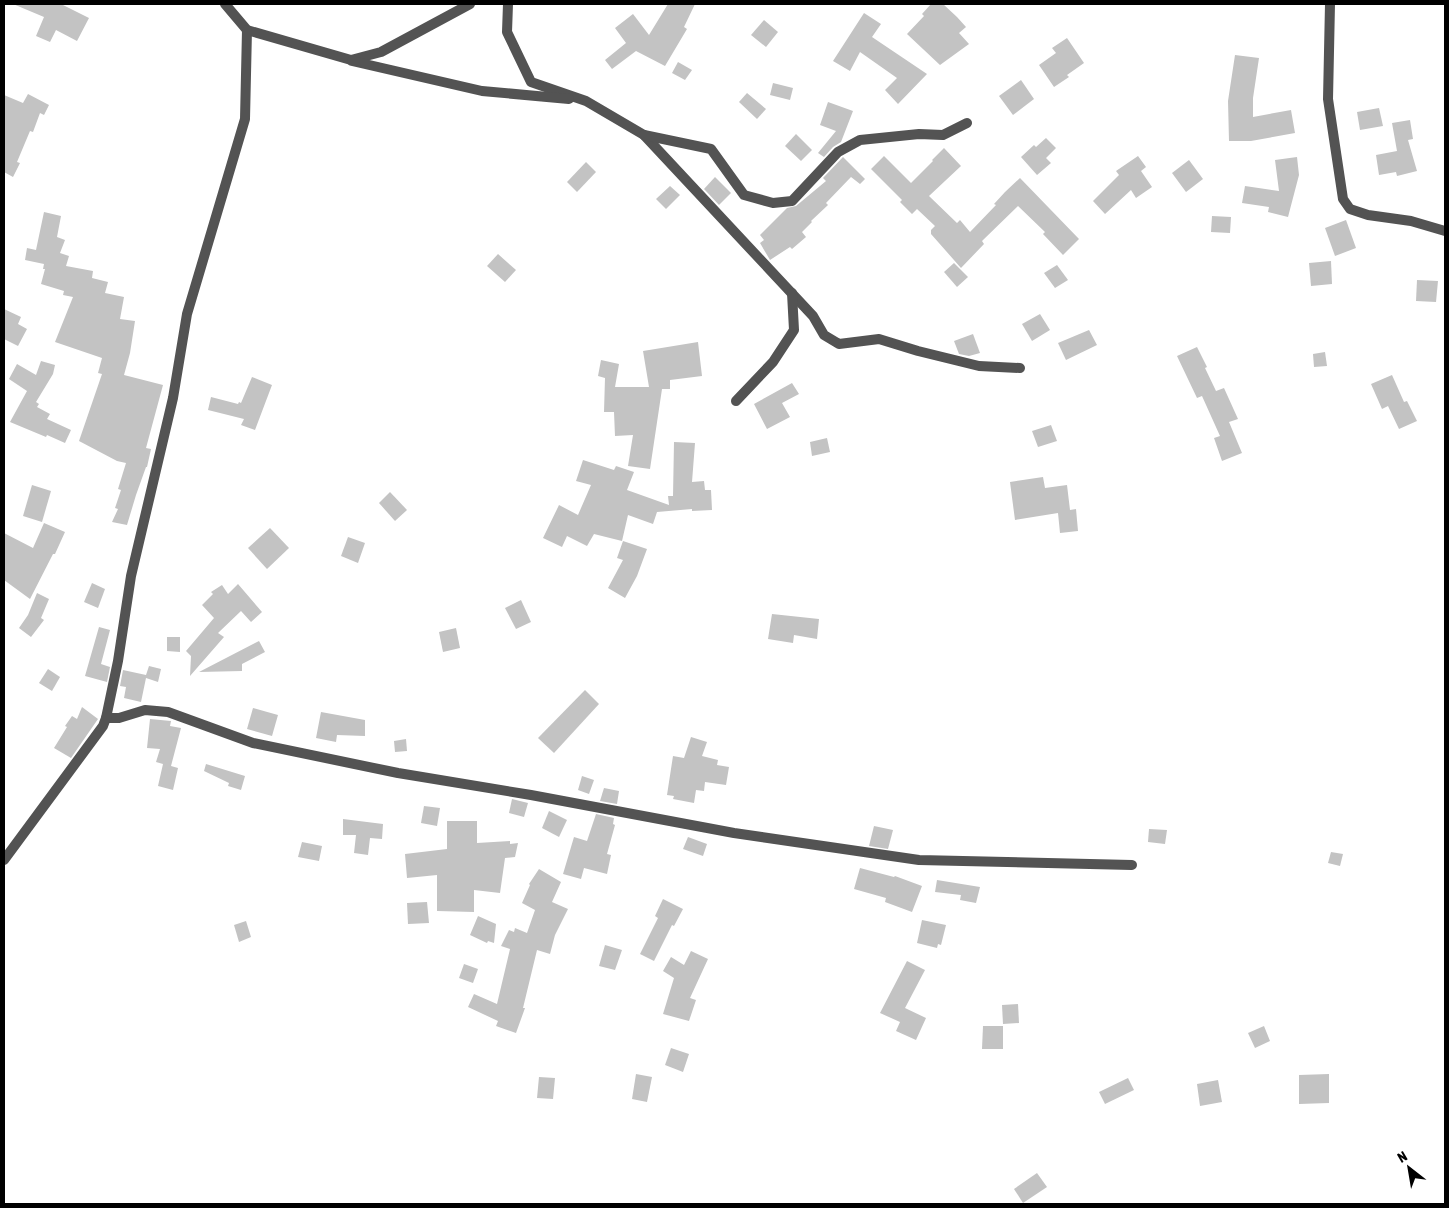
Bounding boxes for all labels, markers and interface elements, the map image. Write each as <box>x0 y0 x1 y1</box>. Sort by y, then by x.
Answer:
north arrow <box>1384 1143 1434 1193</box>
text: N <box>1395 1148 1410 1166</box>

